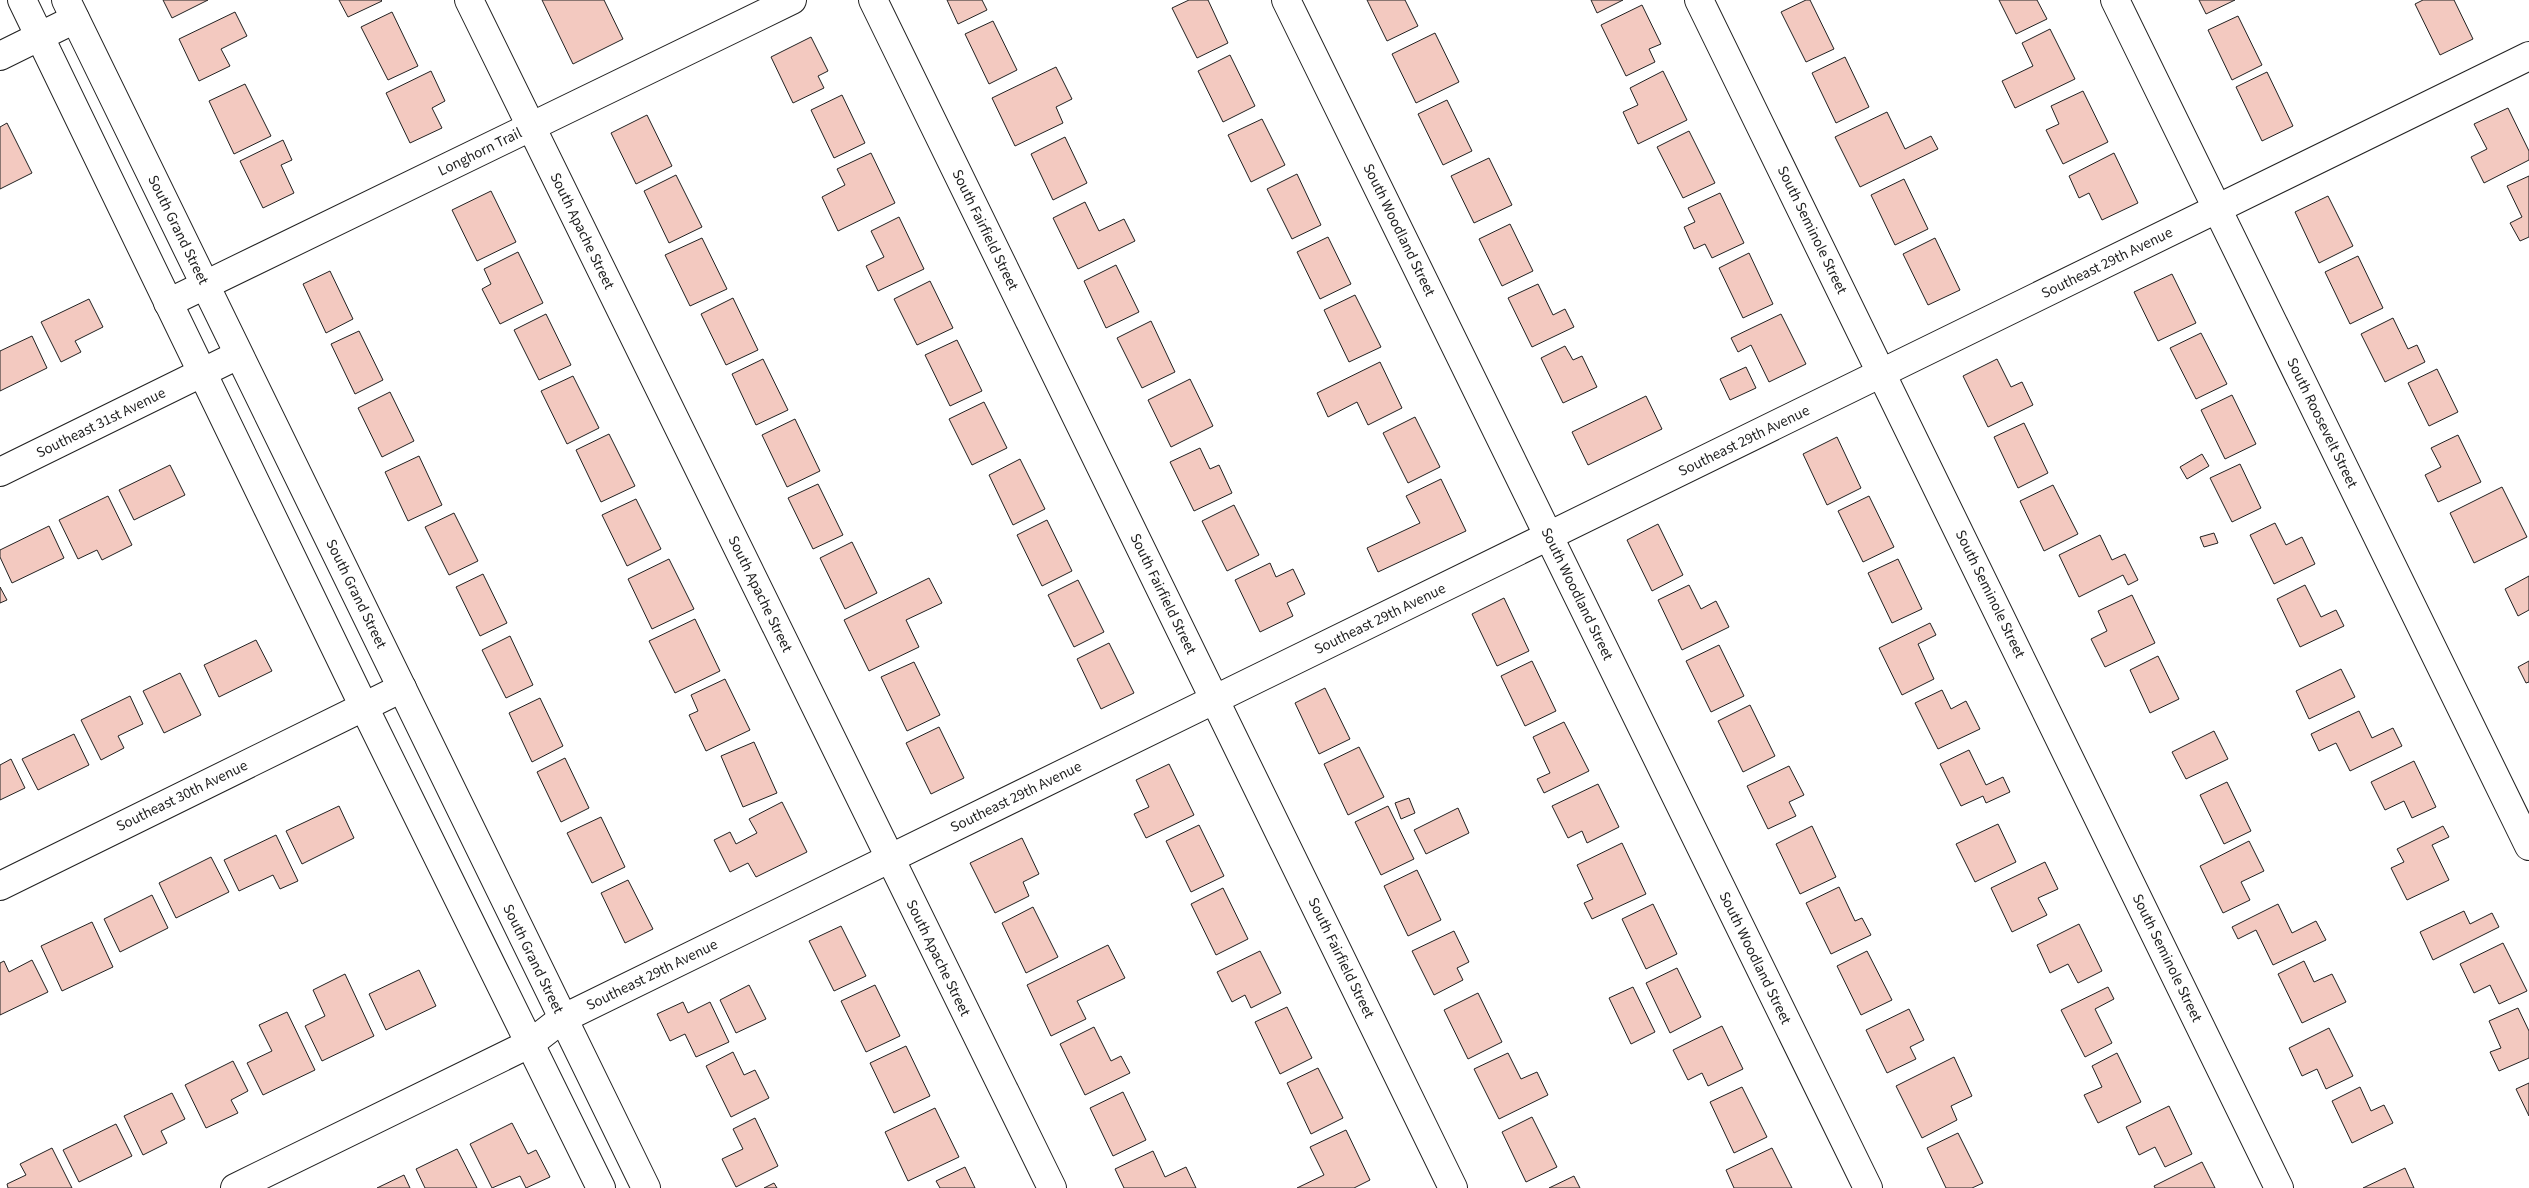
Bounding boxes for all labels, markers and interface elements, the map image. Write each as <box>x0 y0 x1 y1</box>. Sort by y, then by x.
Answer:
street label: Longhorn Trail <box>435 123 526 181</box>
street label: South Woodland Street <box>1358 160 1440 300</box>
street label: South Seminole Street <box>1772 162 1852 298</box>
street label: South Fairfield Street <box>947 166 1023 294</box>
street label: South Apache Street <box>545 169 619 293</box>
street label: South Grand Street <box>142 172 214 288</box>
street label: Southeast 29th Avenue <box>2038 222 2176 304</box>
street label: South Roosevelt Street <box>2281 354 2363 492</box>
street label: Southeast 31st Avenue <box>33 383 169 463</box>
street label: Southeast 29th Avenue <box>1675 400 1813 482</box>
street label: South Woodland Street <box>1536 524 1618 664</box>
street label: South Seminole Street <box>1950 526 2030 662</box>
street label: South Fairfield Street <box>1125 530 1201 658</box>
street label: South Apache Street <box>723 532 797 656</box>
street label: South Grand Street <box>320 536 392 652</box>
street label: Southeast 29th Avenue <box>1311 578 1449 660</box>
street label: Southeast 30th Avenue <box>113 755 251 837</box>
street label: Southeast 29th Avenue <box>947 756 1085 838</box>
street label: South Woodland Street <box>1714 888 1796 1028</box>
street label: South Seminole Street <box>2127 890 2207 1026</box>
street label: South Fairfield Street <box>1303 894 1379 1022</box>
street label: South Apache Street <box>901 896 975 1020</box>
street label: South Grand Street <box>497 901 569 1017</box>
street label: Southeast 29th Avenue <box>583 934 721 1016</box>

